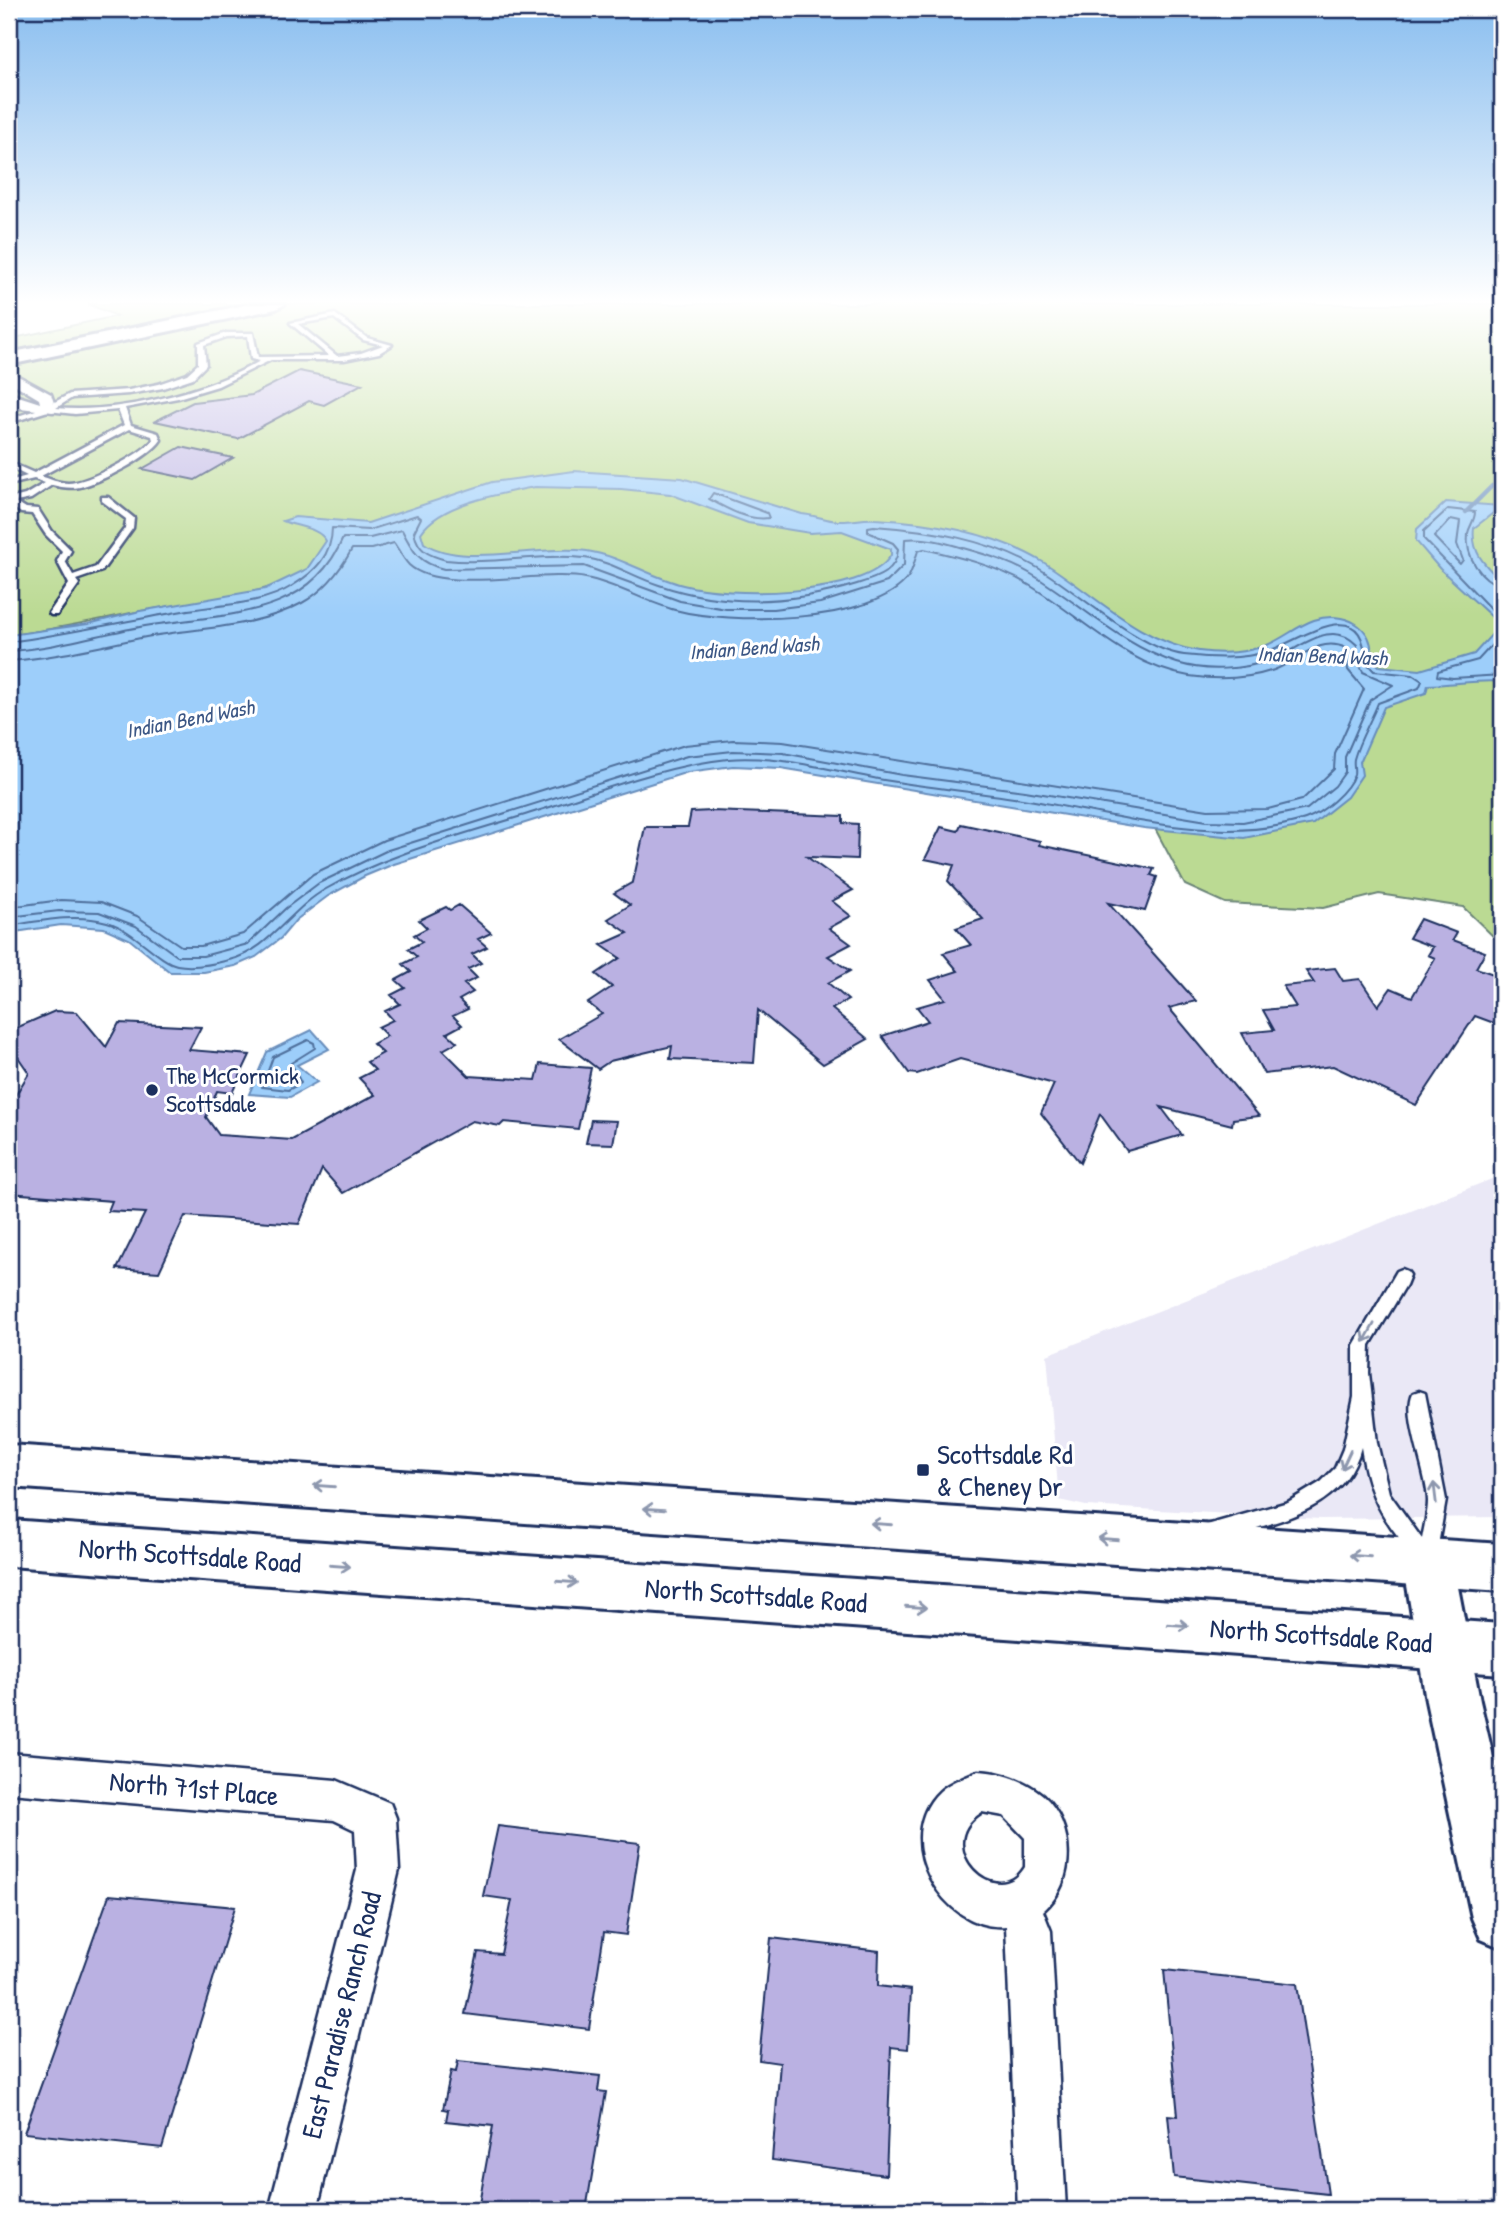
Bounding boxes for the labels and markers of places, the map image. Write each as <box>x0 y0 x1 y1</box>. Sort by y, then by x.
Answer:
place label: The McCormick Scottsdale <box>166 1059 299 1119</box>
marker: The McCormick Scottsdale <box>144 1082 160 1098</box>
place label: Scottsdale Rd & Cheney Dr <box>937 1435 1073 1505</box>
marker: Scottsdale Rd & Cheney Dr <box>915 1462 931 1478</box>

